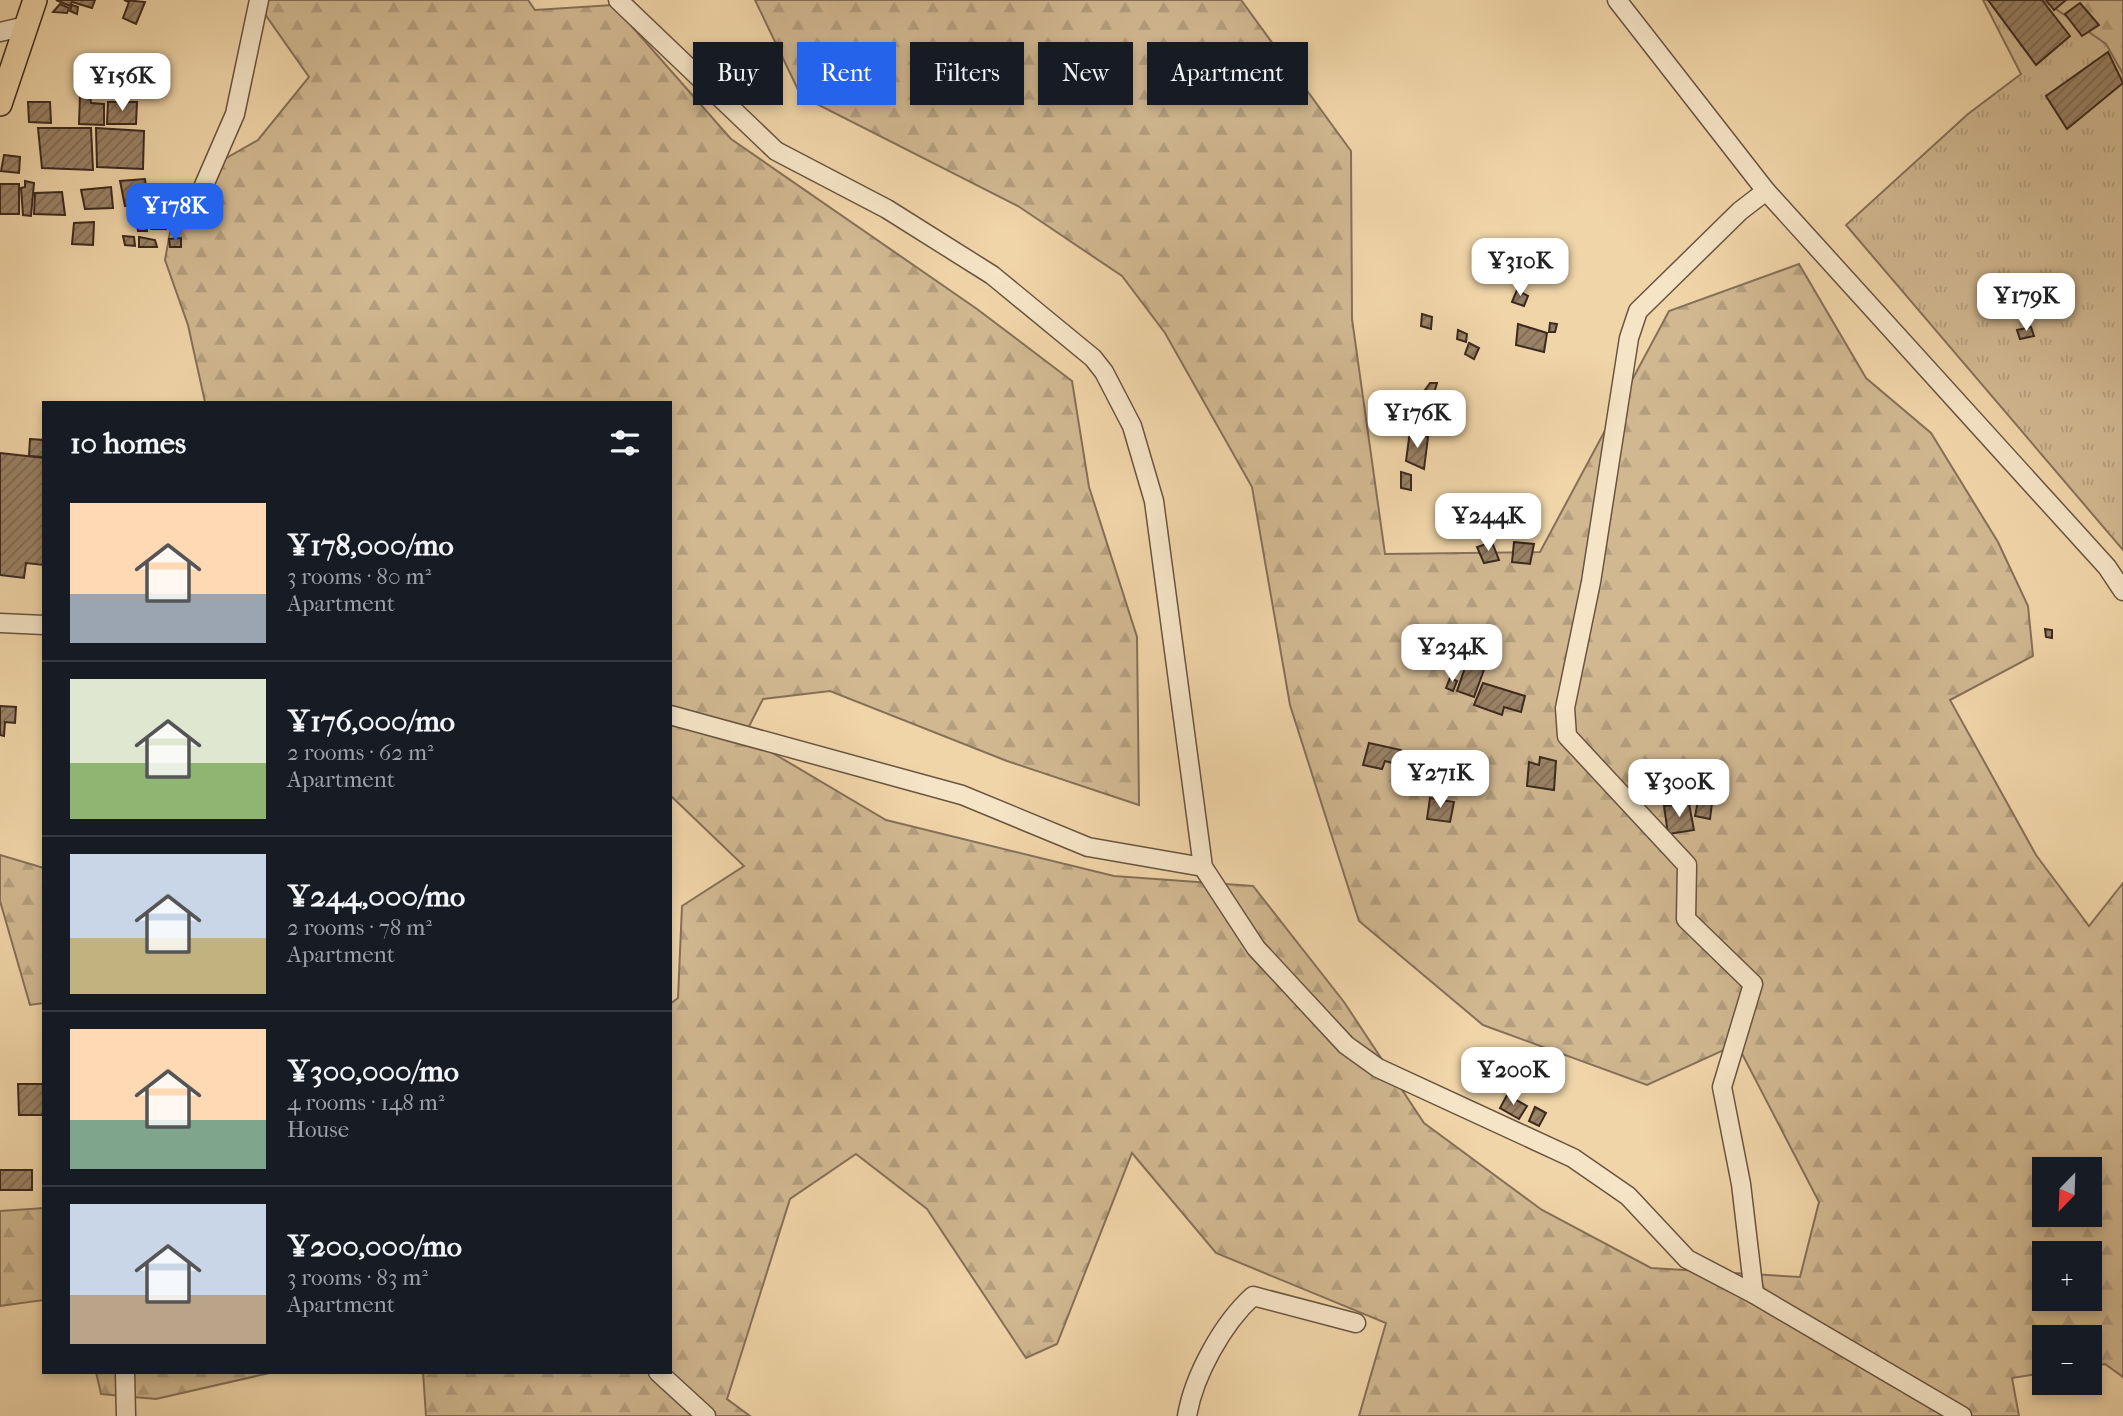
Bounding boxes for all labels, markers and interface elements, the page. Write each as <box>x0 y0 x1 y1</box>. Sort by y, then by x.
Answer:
chip: Buy <box>693 42 783 105</box>
chip: Rent <box>797 42 896 105</box>
chip: Filters <box>910 42 1024 105</box>
chip: New <box>1038 42 1133 105</box>
chip: Apartment <box>1147 42 1308 105</box>
pin: ¥156K <box>73 54 171 113</box>
text: ¥156K <box>89 62 155 89</box>
pin: ¥178K <box>126 184 224 243</box>
text: ¥178K <box>142 192 208 219</box>
pin: ¥310K <box>1471 238 1569 298</box>
text: ¥310K <box>1488 247 1552 274</box>
pin: ¥179K <box>1977 274 2075 333</box>
text: ¥179K <box>1993 282 2059 309</box>
pin: ¥176K <box>1368 391 1466 450</box>
text: ¥176K <box>1384 399 1450 426</box>
icon: filters <box>606 424 644 462</box>
text: 10 homes <box>70 426 186 461</box>
pin: ¥244K <box>1439 494 1537 553</box>
text: ¥244K <box>1451 502 1525 529</box>
text: ¥178,000/mo <box>287 528 454 563</box>
icon: home <box>126 531 210 615</box>
text: 3 rooms · 80 m² <box>287 563 431 590</box>
text: Apartment <box>287 590 395 617</box>
pin: ¥234K <box>1403 624 1501 684</box>
text: ¥234K <box>1417 633 1487 660</box>
text: ¥176,000/mo <box>287 704 455 739</box>
icon: home <box>126 707 210 791</box>
text: 2 rooms · 62 m² <box>287 739 434 766</box>
pin: ¥271K <box>1391 750 1489 810</box>
text: ¥271K <box>1407 759 1473 786</box>
pin: ¥300K <box>1630 760 1728 819</box>
text: Apartment <box>287 766 395 793</box>
text: ¥300K <box>1644 768 1714 795</box>
text: ¥244,000/mo <box>287 879 465 914</box>
icon: home <box>126 882 210 966</box>
text: 2 rooms · 78 m² <box>287 914 432 941</box>
text: Apartment <box>287 941 395 968</box>
pin: ¥200K <box>1464 1048 1562 1107</box>
text: ¥300,000/mo <box>287 1054 459 1089</box>
text: ¥200K <box>1477 1056 1549 1083</box>
icon: home <box>126 1057 210 1141</box>
text: 4 rooms · 148 m² <box>287 1089 444 1116</box>
text: House <box>287 1116 349 1143</box>
north arrow <box>2032 1157 2102 1227</box>
map controls <box>2032 1157 2102 1395</box>
text: ¥200,000/mo <box>287 1229 462 1264</box>
icon: home <box>126 1232 210 1316</box>
button: + <box>2032 1241 2102 1311</box>
text: 3 rooms · 83 m² <box>287 1264 428 1291</box>
text: Apartment <box>287 1291 395 1318</box>
button: − <box>2032 1325 2102 1395</box>

